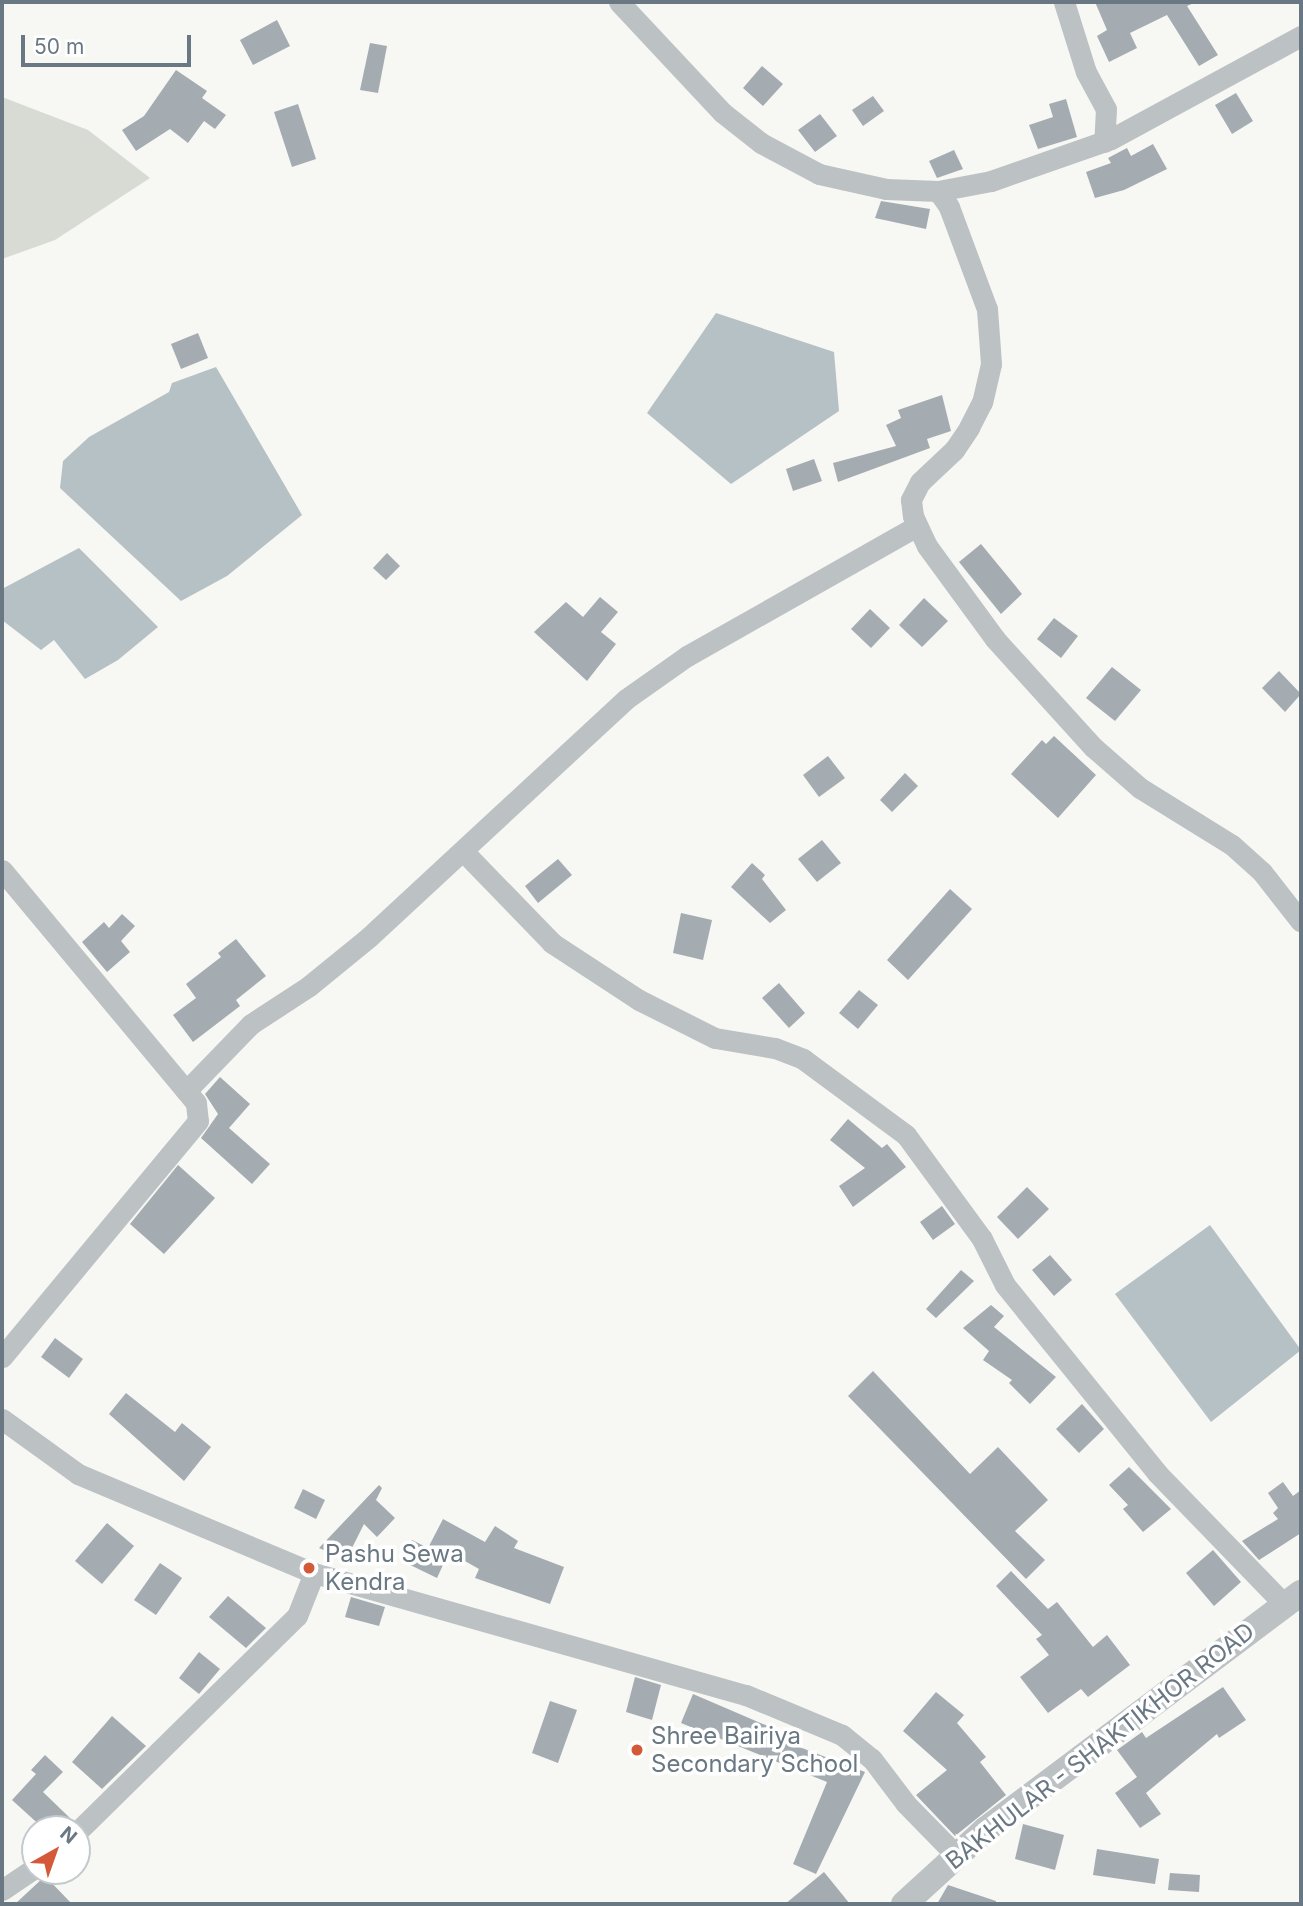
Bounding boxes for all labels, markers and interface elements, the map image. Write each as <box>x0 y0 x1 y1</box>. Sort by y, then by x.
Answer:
scale bar <box>24 21 194 65</box>
text: 50 m <box>34 34 84 59</box>
place label: Pashu Sewa Kendra <box>325 1540 464 1596</box>
marker: Pashu Sewa Kendra <box>299 1558 319 1578</box>
street label: BAKHULAR - SHAKTIKHOR ROAD <box>940 1617 1260 1875</box>
place label: Shree Bairiya Secondary School <box>651 1722 858 1778</box>
marker: Shree Bairiya Secondary School <box>629 1742 645 1758</box>
north arrow <box>21 1815 91 1885</box>
text: N <box>56 1822 81 1849</box>

